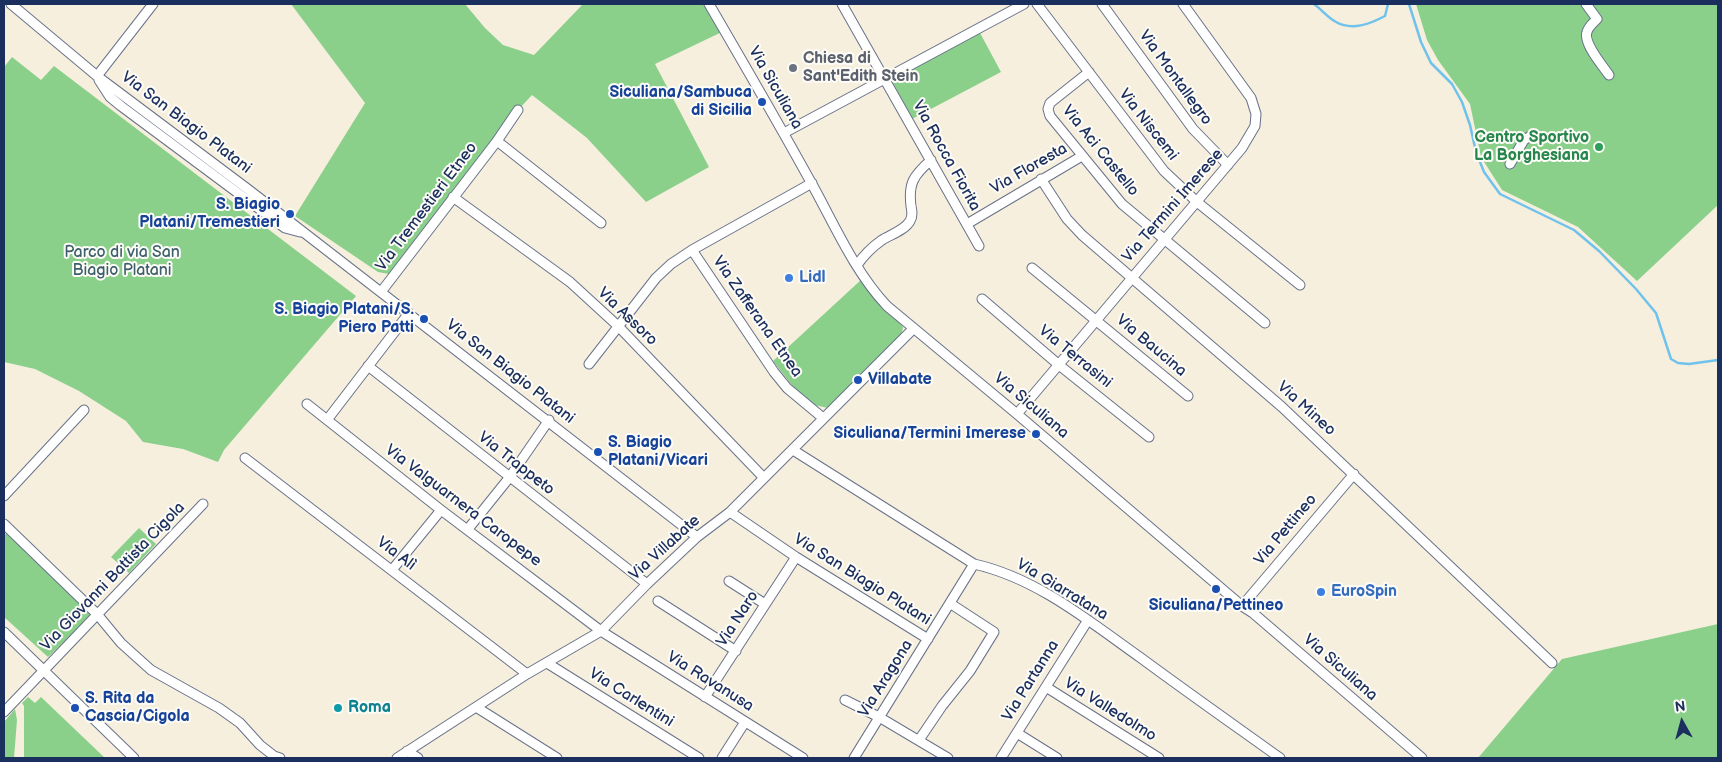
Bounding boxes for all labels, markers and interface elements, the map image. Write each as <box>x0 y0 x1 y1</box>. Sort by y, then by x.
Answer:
street label: Via Montallegro <box>1134 27 1216 129</box>
street label: Via Siculiana <box>744 43 806 133</box>
place label: Chiesa di Sant'Edith Stein <box>803 49 918 87</box>
marker: Chiesa di Sant'Edith Stein <box>787 62 799 74</box>
street label: Via San Biagio Platani <box>117 68 255 178</box>
place label: Siculiana/Sambuca di Sicilia <box>609 83 752 121</box>
street label: Via Niscemi <box>1114 85 1182 165</box>
marker: Siculiana/Sambuca di Sicilia <box>756 96 768 108</box>
street label: Via Rocca Fiorita <box>908 97 984 215</box>
street label: Via Aci Castello <box>1057 102 1143 200</box>
place label: Centro Sportivo La Borghesiana <box>1474 128 1589 166</box>
street label: Via Tremestieri Etneo <box>372 139 482 275</box>
street label: Via Floresta <box>987 139 1071 199</box>
marker: Centro Sportivo La Borghesiana <box>1593 141 1605 153</box>
street label: Via Termini Imerese <box>1118 145 1228 267</box>
place label: S. Biagio Platani/Tremestieri <box>139 195 280 233</box>
marker: S. Biagio Platani/Tremestieri <box>284 208 296 220</box>
park label: Parco di via San Biagio Platani <box>64 243 180 281</box>
street label: Via Zafferana Etnea <box>708 253 806 381</box>
place label: Lidl <box>799 268 825 288</box>
marker: Lidl <box>783 272 795 284</box>
street label: Via Assoro <box>593 284 661 350</box>
place label: S. Biagio Platani/S. Piero Patti <box>275 300 414 338</box>
street label: Via Baucina <box>1112 311 1190 381</box>
marker: S. Biagio Platani/S. Piero Patti <box>418 313 430 325</box>
street label: Via San Biagio Platani <box>442 316 578 428</box>
street label: Via Terrasini <box>1034 321 1116 393</box>
street label: Via Siculiana <box>989 369 1073 443</box>
place label: Villabate <box>868 370 932 390</box>
marker: Villabate <box>852 374 864 386</box>
street label: Via Mineo <box>1273 378 1339 440</box>
place label: Siculiana/Termini Imerese <box>834 424 1026 444</box>
street label: Via Trappeto <box>474 428 558 500</box>
marker: Siculiana/Termini Imerese <box>1030 428 1042 440</box>
place label: S. Biagio Platani/Vicari <box>608 433 708 471</box>
street label: Via Valguarnera Caropepe <box>381 441 545 571</box>
marker: S. Biagio Platani/Vicari <box>592 446 604 458</box>
street label: Via Pettineo <box>1251 490 1321 570</box>
street label: Via Giovanni Battista Cigola <box>37 499 189 655</box>
street label: Via Villabate <box>626 511 704 585</box>
street label: Via San Biagio Platani <box>790 530 934 630</box>
street label: Via Alì <box>373 533 419 575</box>
street label: Via Giarratana <box>1013 555 1111 625</box>
place label: EuroSpin <box>1331 582 1397 602</box>
marker: Siculiana/Pettineo <box>1210 583 1222 595</box>
marker: EuroSpin <box>1315 586 1327 598</box>
street label: Via Naro <box>713 588 763 650</box>
place label: Siculiana/Pettineo <box>1149 596 1283 616</box>
street label: Via Siculiana <box>1299 630 1381 706</box>
street label: Via Aragona <box>855 637 917 721</box>
street label: Via Partanna <box>998 637 1064 725</box>
street label: Via Ravanusa <box>663 648 757 716</box>
street label: Via Carlentini <box>585 664 677 732</box>
street label: Via Valledolmo <box>1060 674 1160 746</box>
place label: S. Rita da Cascia/Cigola <box>85 689 190 727</box>
north arrow <box>1657 697 1707 747</box>
place label: Roma <box>348 698 391 718</box>
text: N <box>1674 698 1686 716</box>
marker: S. Rita da Cascia/Cigola <box>69 702 81 714</box>
marker: Roma <box>332 702 344 714</box>

